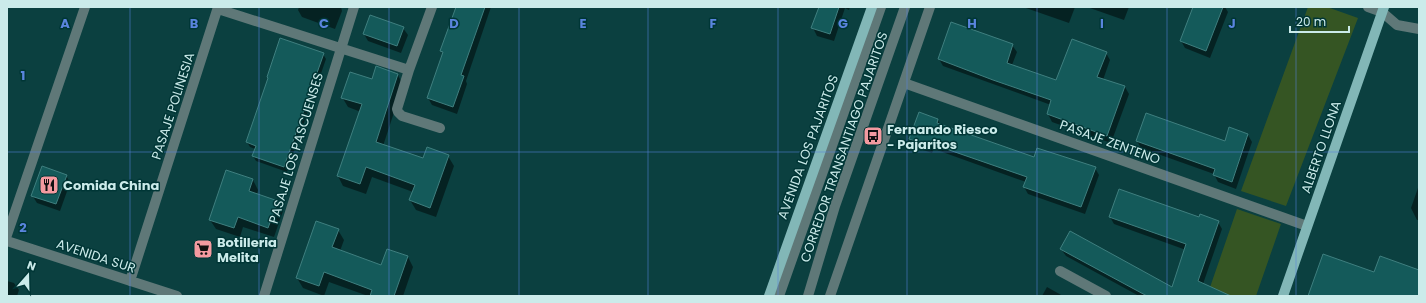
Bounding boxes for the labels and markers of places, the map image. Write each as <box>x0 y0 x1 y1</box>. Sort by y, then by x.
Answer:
place label: Fernando Riesco - Pajaritos <box>887 120 998 154</box>
bus stop icon: Fernando Riesco - Pajaritos <box>862 125 884 147</box>
restaurant icon: Comida China <box>38 174 60 196</box>
place label: Comida China <box>63 176 159 195</box>
place label: Botilleria Melita <box>217 233 277 267</box>
supermarket icon: Botilleria Melita <box>192 238 214 260</box>

